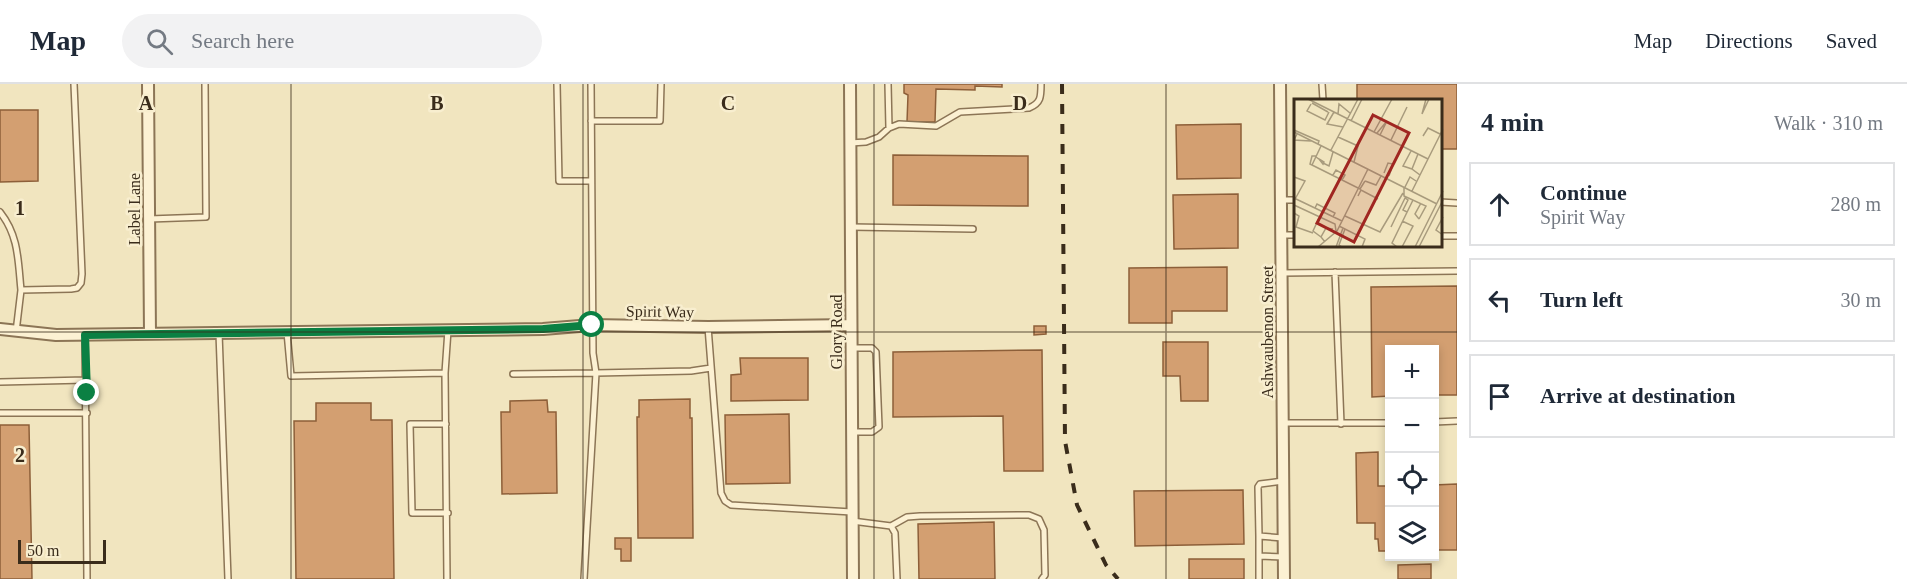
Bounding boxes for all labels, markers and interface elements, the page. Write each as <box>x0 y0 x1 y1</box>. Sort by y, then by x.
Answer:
search box <box>122 14 542 68</box>
text: Map <box>30 25 86 56</box>
icon: search <box>143 25 176 58</box>
text: Search here <box>191 28 294 53</box>
text: Map <box>1634 29 1672 53</box>
text: Directions <box>1705 29 1793 53</box>
text: Saved <box>1826 29 1877 53</box>
text: A <box>139 92 154 114</box>
text: B <box>430 92 444 114</box>
text: C <box>721 92 735 114</box>
text: D <box>1013 92 1027 114</box>
inset map <box>1294 99 1442 248</box>
text: 4 min <box>1481 108 1544 137</box>
text: Walk · 310 m <box>1774 112 1883 134</box>
street label: Label Lane <box>126 173 143 245</box>
text: Continue <box>1540 180 1627 205</box>
icon: ahead <box>1483 188 1516 221</box>
text: 280 m <box>1830 193 1881 215</box>
text: 1 <box>15 197 25 219</box>
text: Spirit Way <box>1540 206 1625 228</box>
street label: Ashwaubenon Street <box>1259 265 1276 398</box>
icon: left <box>1483 284 1516 317</box>
text: Turn left <box>1540 287 1623 312</box>
text: 30 m <box>1840 289 1881 311</box>
street label: Glory Road <box>828 294 846 370</box>
street label: Spirit Way <box>626 302 694 322</box>
route start <box>578 311 604 337</box>
map controls <box>1385 345 1439 561</box>
button: + <box>1385 345 1439 399</box>
route end <box>73 379 99 405</box>
icon: arrive <box>1483 380 1516 413</box>
text: Arrive at destination <box>1540 383 1736 408</box>
button: − <box>1385 399 1439 453</box>
text: 2 <box>15 444 25 466</box>
button: locate <box>1385 453 1439 507</box>
button: layers <box>1385 507 1439 561</box>
scale bar <box>18 537 106 564</box>
text: 50 m <box>27 542 59 559</box>

